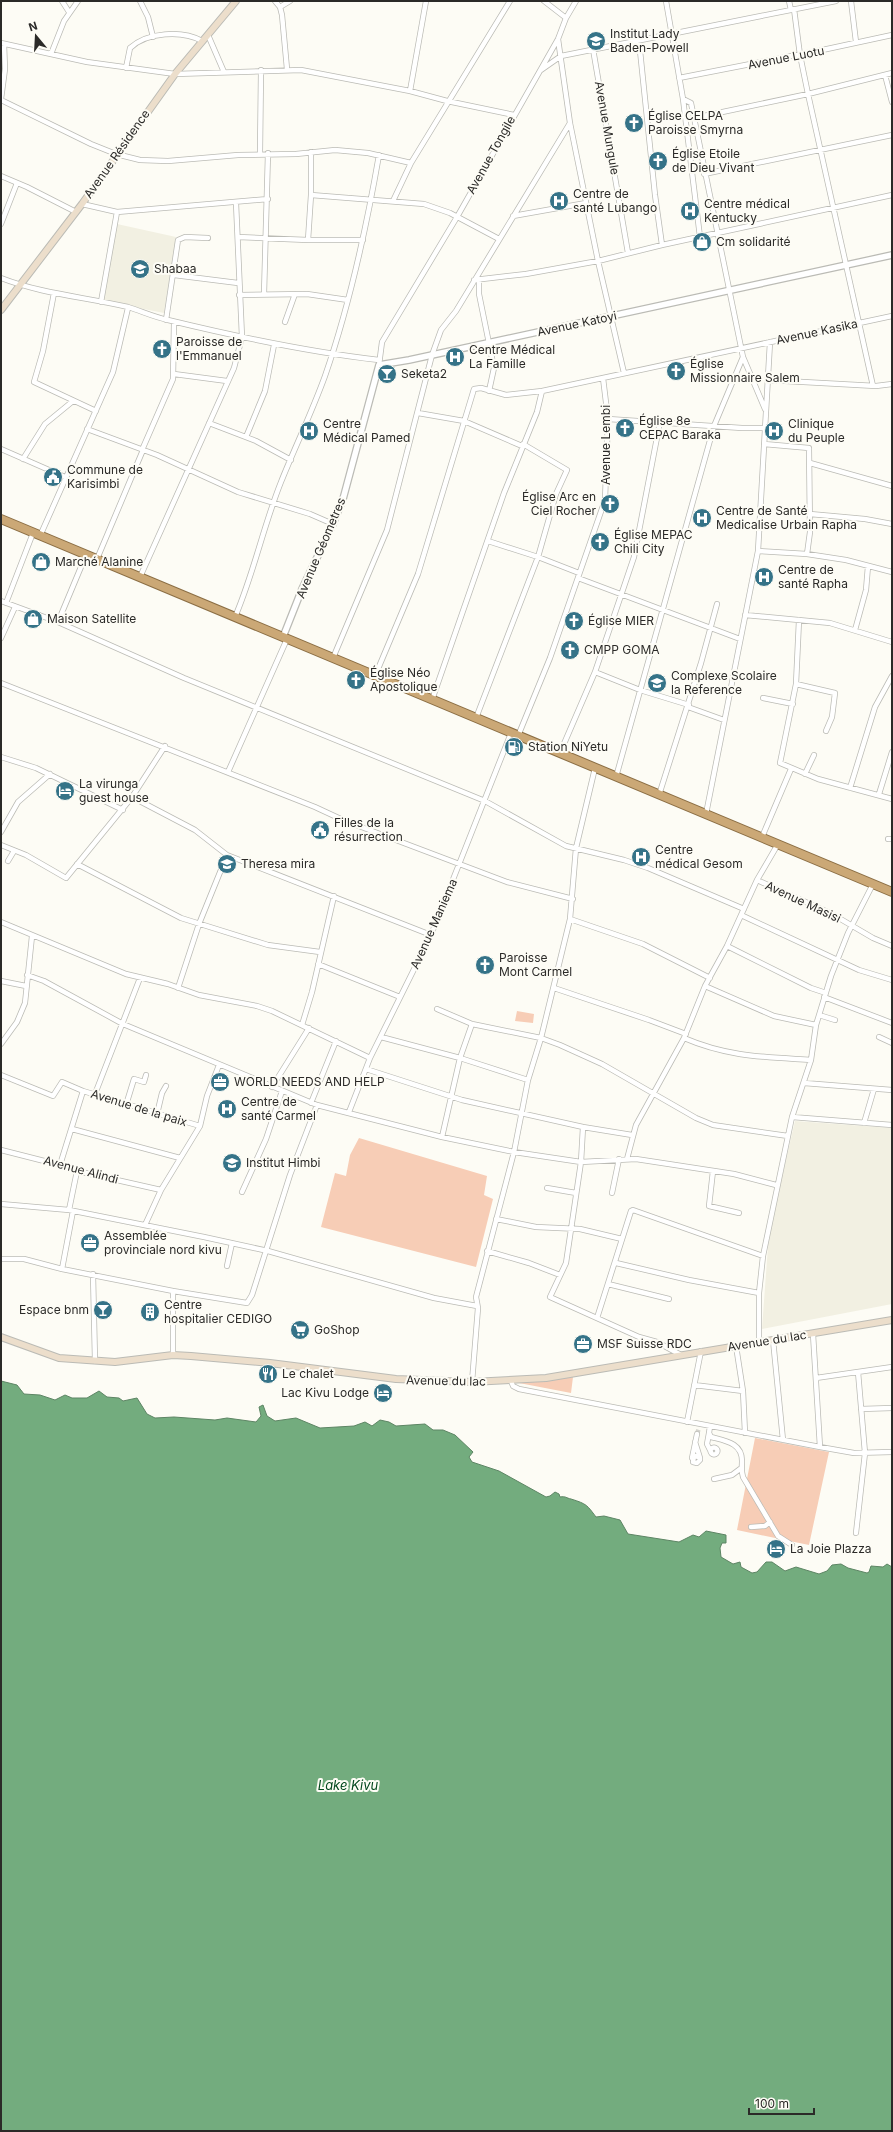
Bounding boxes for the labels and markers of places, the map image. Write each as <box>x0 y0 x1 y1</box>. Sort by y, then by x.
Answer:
place label: Institut Lady Baden-Powell <box>610 26 689 55</box>
school or university icon: Institut Lady Baden-Powell <box>585 30 607 52</box>
place label: Église CELPA Paroisse Smyrna <box>648 108 743 137</box>
church icon: Église CELPA Paroisse Smyrna <box>623 112 645 134</box>
place label: Église Etoile de Dieu Vivant <box>672 146 754 175</box>
church icon: Église Etoile de Dieu Vivant <box>647 150 669 172</box>
place label: Centre de santé Lubango <box>573 186 657 215</box>
hospital icon: Centre de santé Lubango <box>548 190 570 212</box>
place label: Centre médical Kentucky <box>704 196 790 225</box>
hospital icon: Centre médical Kentucky <box>679 200 701 222</box>
shop icon: Cm solidarité <box>691 231 713 253</box>
place label: Cm solidarité <box>716 234 791 249</box>
school or university icon: Shabaa <box>129 258 151 280</box>
place label: Shabaa <box>154 261 196 276</box>
place label: Paroisse de l'Emmanuel <box>176 334 242 363</box>
church icon: Paroisse de l'Emmanuel <box>151 338 173 360</box>
place label: Centre Médical La Famille <box>469 342 555 371</box>
hospital icon: Centre Médical La Famille <box>444 346 466 368</box>
place label: Église Missionnaire Salem <box>690 356 800 385</box>
church icon: Église Missionnaire Salem <box>665 360 687 382</box>
bar icon: Seketa2 <box>376 363 398 385</box>
place label: Seketa2 <box>401 366 447 381</box>
place label: Église 8e CEPAC Baraka <box>639 413 721 442</box>
place label: Centre Médical Pamed <box>323 416 410 445</box>
place label: Clinique du Peuple <box>788 416 845 445</box>
church icon: Église 8e CEPAC Baraka <box>614 417 636 439</box>
hospital icon: Centre Médical Pamed <box>298 420 320 442</box>
hospital icon: Clinique du Peuple <box>763 420 785 442</box>
place label: Commune de Karisimbi <box>67 462 143 491</box>
public building icon: Commune de Karisimbi <box>42 466 64 488</box>
place label: Église Arc en Ciel Rocher <box>522 489 596 518</box>
church icon: Église Arc en Ciel Rocher <box>599 493 621 515</box>
place label: Centre de Santé Medicalise Urbain Rapha <box>716 503 857 532</box>
hospital icon: Centre de Santé Medicalise Urbain Rapha <box>691 507 713 529</box>
place label: Église MEPAC Chili City <box>614 527 693 556</box>
church icon: Église MEPAC Chili City <box>589 531 611 553</box>
shop icon: Marché Alanine <box>30 551 52 573</box>
place label: Marché Alanine <box>55 554 143 569</box>
place label: Centre de santé Rapha <box>778 562 848 591</box>
hospital icon: Centre de santé Rapha <box>753 566 775 588</box>
shop icon: Maison Satellite <box>22 608 44 630</box>
church icon: Église MIER <box>563 610 585 632</box>
place label: Maison Satellite <box>47 611 136 626</box>
place label: Église MIER <box>588 613 654 628</box>
church icon: CMPP GOMA <box>559 639 581 661</box>
place label: CMPP GOMA <box>584 642 660 657</box>
place label: Église Néo Apostolique <box>370 665 437 694</box>
place label: Complexe Scolaire la Reference <box>671 668 777 697</box>
church icon: Église Néo Apostolique <box>345 669 367 691</box>
school or university icon: Complexe Scolaire la Reference <box>646 672 668 694</box>
fuel station icon: Station NiYetu <box>503 736 525 758</box>
place label: Station NiYetu <box>528 739 608 754</box>
place label: La virunga guest house <box>79 776 149 805</box>
hotel icon: La virunga guest house <box>54 780 76 802</box>
place label: Filles de la résurrection <box>334 815 403 844</box>
public building icon: Filles de la résurrection <box>309 819 331 841</box>
place label: Centre médical Gesom <box>655 842 743 871</box>
hospital icon: Centre médical Gesom <box>630 846 652 868</box>
school or university icon: Theresa mira <box>216 853 238 875</box>
place label: Theresa mira <box>241 856 315 871</box>
place label: Paroisse Mont Carmel <box>499 950 572 979</box>
church icon: Paroisse Mont Carmel <box>474 954 496 976</box>
office icon: WORLD NEEDS AND HELP <box>209 1071 231 1093</box>
place label: WORLD NEEDS AND HELP <box>234 1074 385 1089</box>
place label: Centre de santé Carmel <box>241 1094 316 1123</box>
hospital icon: Centre de santé Carmel <box>216 1098 238 1120</box>
school or university icon: Institut Himbi <box>221 1152 243 1174</box>
place label: Institut Himbi <box>246 1155 320 1170</box>
place label: Assemblée provinciale nord kivu <box>104 1228 222 1257</box>
office icon: Assemblée provinciale nord kivu <box>79 1232 101 1254</box>
place label: Centre hospitalier CEDIGO <box>164 1297 272 1326</box>
bar icon: Espace bnm <box>92 1299 114 1321</box>
building icon: Centre hospitalier CEDIGO <box>139 1301 161 1323</box>
place label: Espace bnm <box>19 1302 89 1317</box>
supermarket icon: GoShop <box>289 1319 311 1341</box>
place label: GoShop <box>314 1322 360 1337</box>
office icon: MSF Suisse RDC <box>572 1333 594 1355</box>
place label: MSF Suisse RDC <box>597 1336 692 1351</box>
restaurant icon: Le chalet <box>257 1363 279 1385</box>
place label: Le chalet <box>282 1366 334 1381</box>
hotel icon: Lac Kivu Lodge <box>372 1382 394 1404</box>
place label: Lac Kivu Lodge <box>281 1385 369 1400</box>
hotel icon: La Joie Plazza <box>765 1538 787 1560</box>
place label: La Joie Plazza <box>790 1541 872 1556</box>

